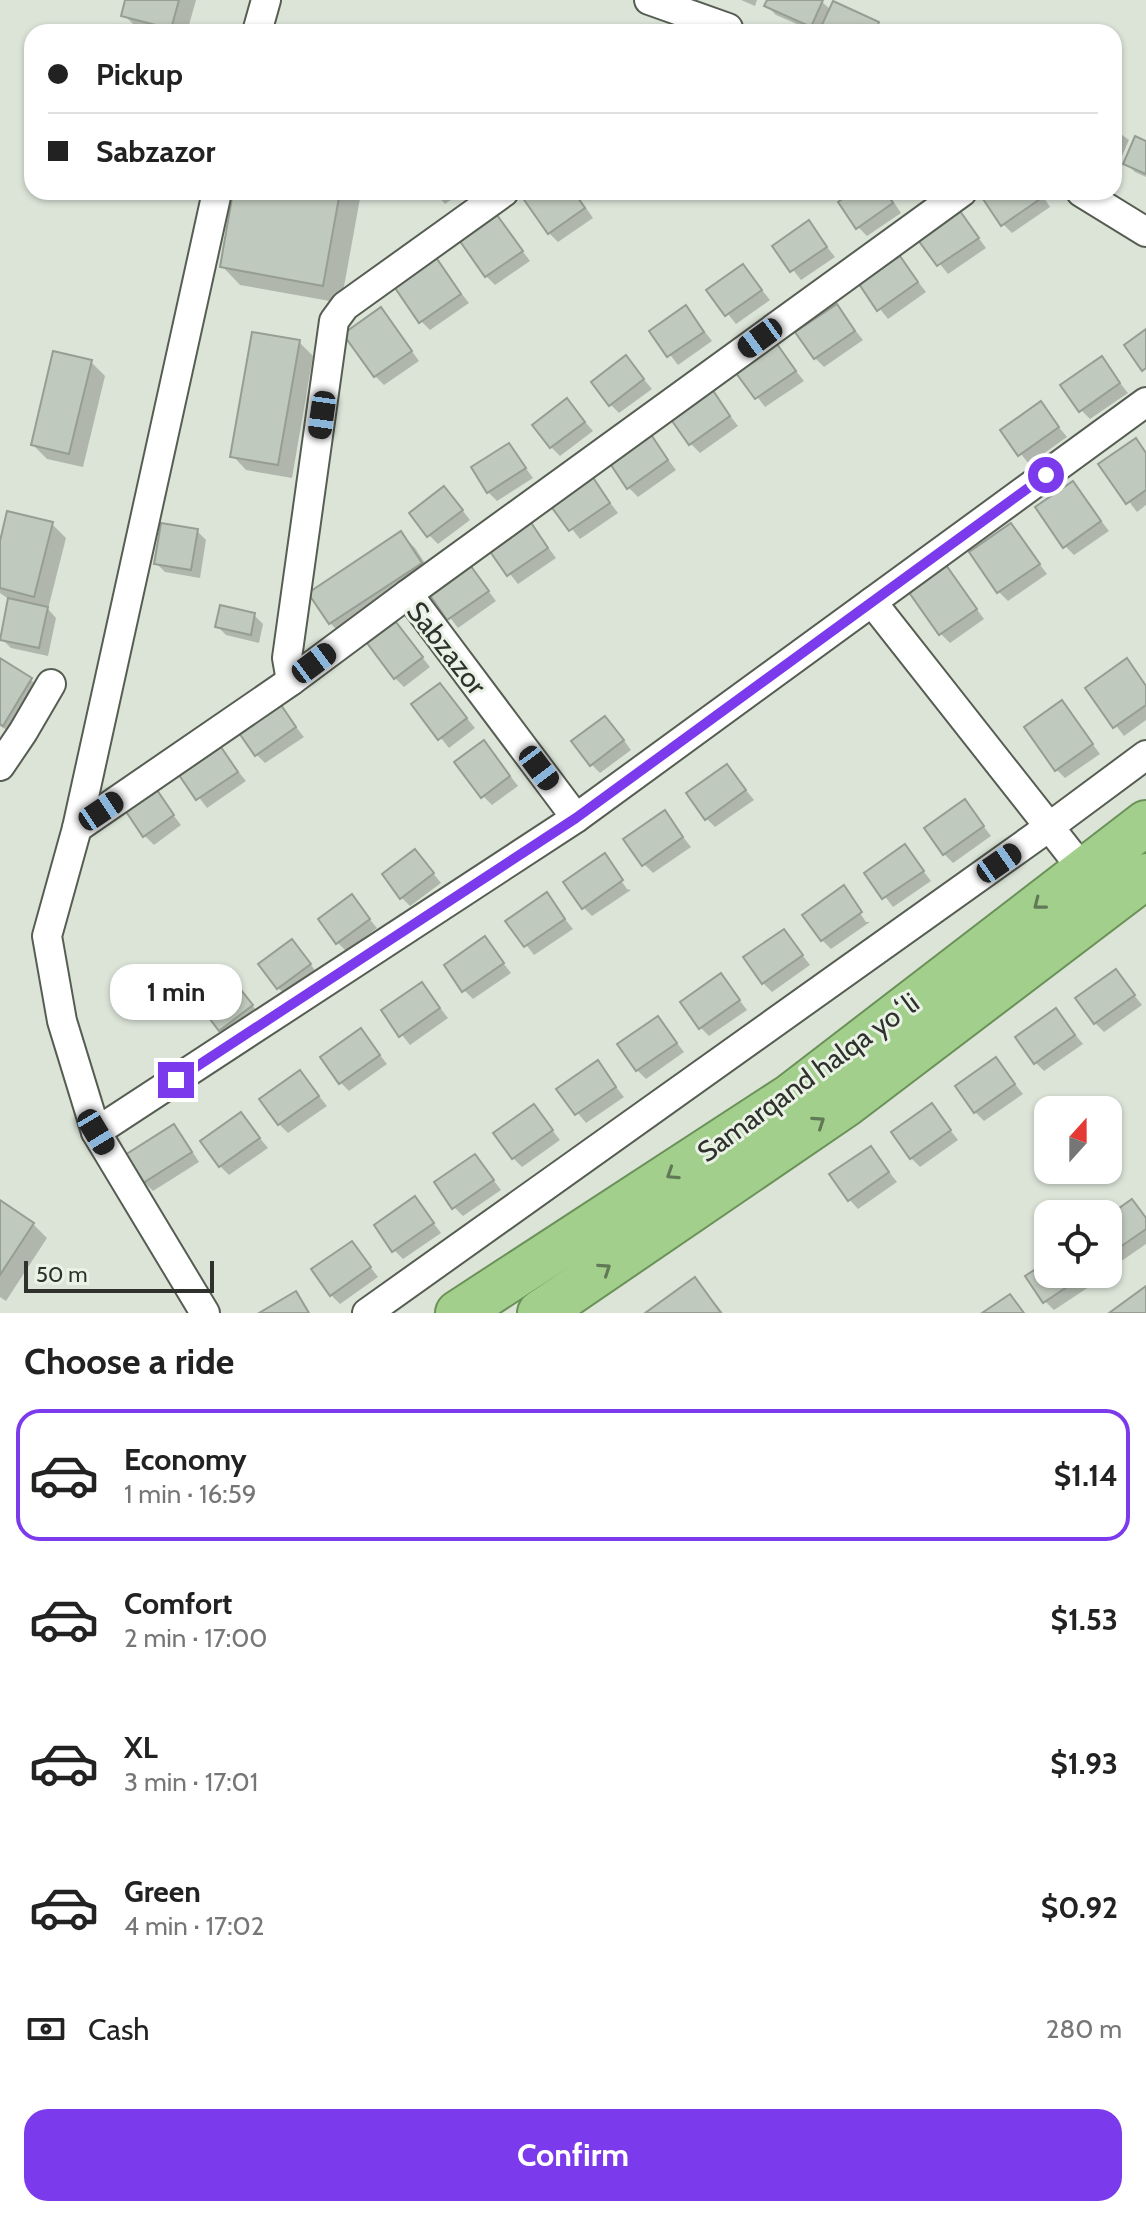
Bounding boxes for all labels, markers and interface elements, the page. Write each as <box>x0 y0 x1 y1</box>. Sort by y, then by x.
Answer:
text: Pickup <box>96 56 183 93</box>
text: Sabzazor <box>96 133 215 170</box>
car <box>734 314 786 362</box>
car <box>307 390 337 440</box>
route start <box>1028 457 1064 493</box>
street label: Sabzazor <box>400 595 494 701</box>
car <box>288 639 340 687</box>
car <box>515 742 563 794</box>
car <box>74 788 128 834</box>
car <box>972 839 1026 887</box>
one-way arrow <box>1034 895 1048 909</box>
callout: 1 min <box>110 964 242 1020</box>
text: 1 min <box>147 976 205 1008</box>
street label: Samarqand halqa yoʻli <box>691 985 925 1169</box>
route end <box>158 1062 194 1098</box>
north arrow <box>1034 1096 1122 1184</box>
map controls <box>1034 1096 1122 1288</box>
car <box>73 1105 119 1159</box>
one-way arrow <box>811 1117 825 1132</box>
one-way arrow <box>666 1164 681 1179</box>
button: locate <box>1034 1200 1122 1288</box>
scale bar <box>24 1257 214 1293</box>
text: 50 m <box>36 1261 88 1288</box>
one-way arrow <box>596 1264 610 1279</box>
text: Choose a ride <box>24 1339 234 1383</box>
icon: car <box>28 1439 100 1511</box>
text: Economy <box>124 1441 247 1478</box>
text: $1.14 <box>1054 1457 1118 1494</box>
text: 1 min · 16:59 <box>124 1478 257 1510</box>
icon: car <box>28 1583 100 1655</box>
text: Comfort <box>124 1585 232 1622</box>
text: $1.53 <box>1051 1601 1118 1638</box>
text: 2 min · 17:00 <box>124 1622 267 1654</box>
icon: car <box>28 1727 100 1799</box>
text: XL <box>124 1729 158 1766</box>
text: $1.93 <box>1050 1745 1118 1782</box>
text: 3 min · 17:01 <box>124 1766 258 1798</box>
icon: car <box>28 1871 100 1943</box>
text: Green <box>124 1873 201 1910</box>
text: $0.92 <box>1041 1889 1118 1926</box>
text: 4 min · 17:02 <box>124 1910 264 1942</box>
icon: cash <box>24 2007 68 2051</box>
text: Cash <box>88 2011 150 2048</box>
text: 280 m <box>1046 2013 1122 2045</box>
button: Confirm <box>24 2109 1122 2201</box>

